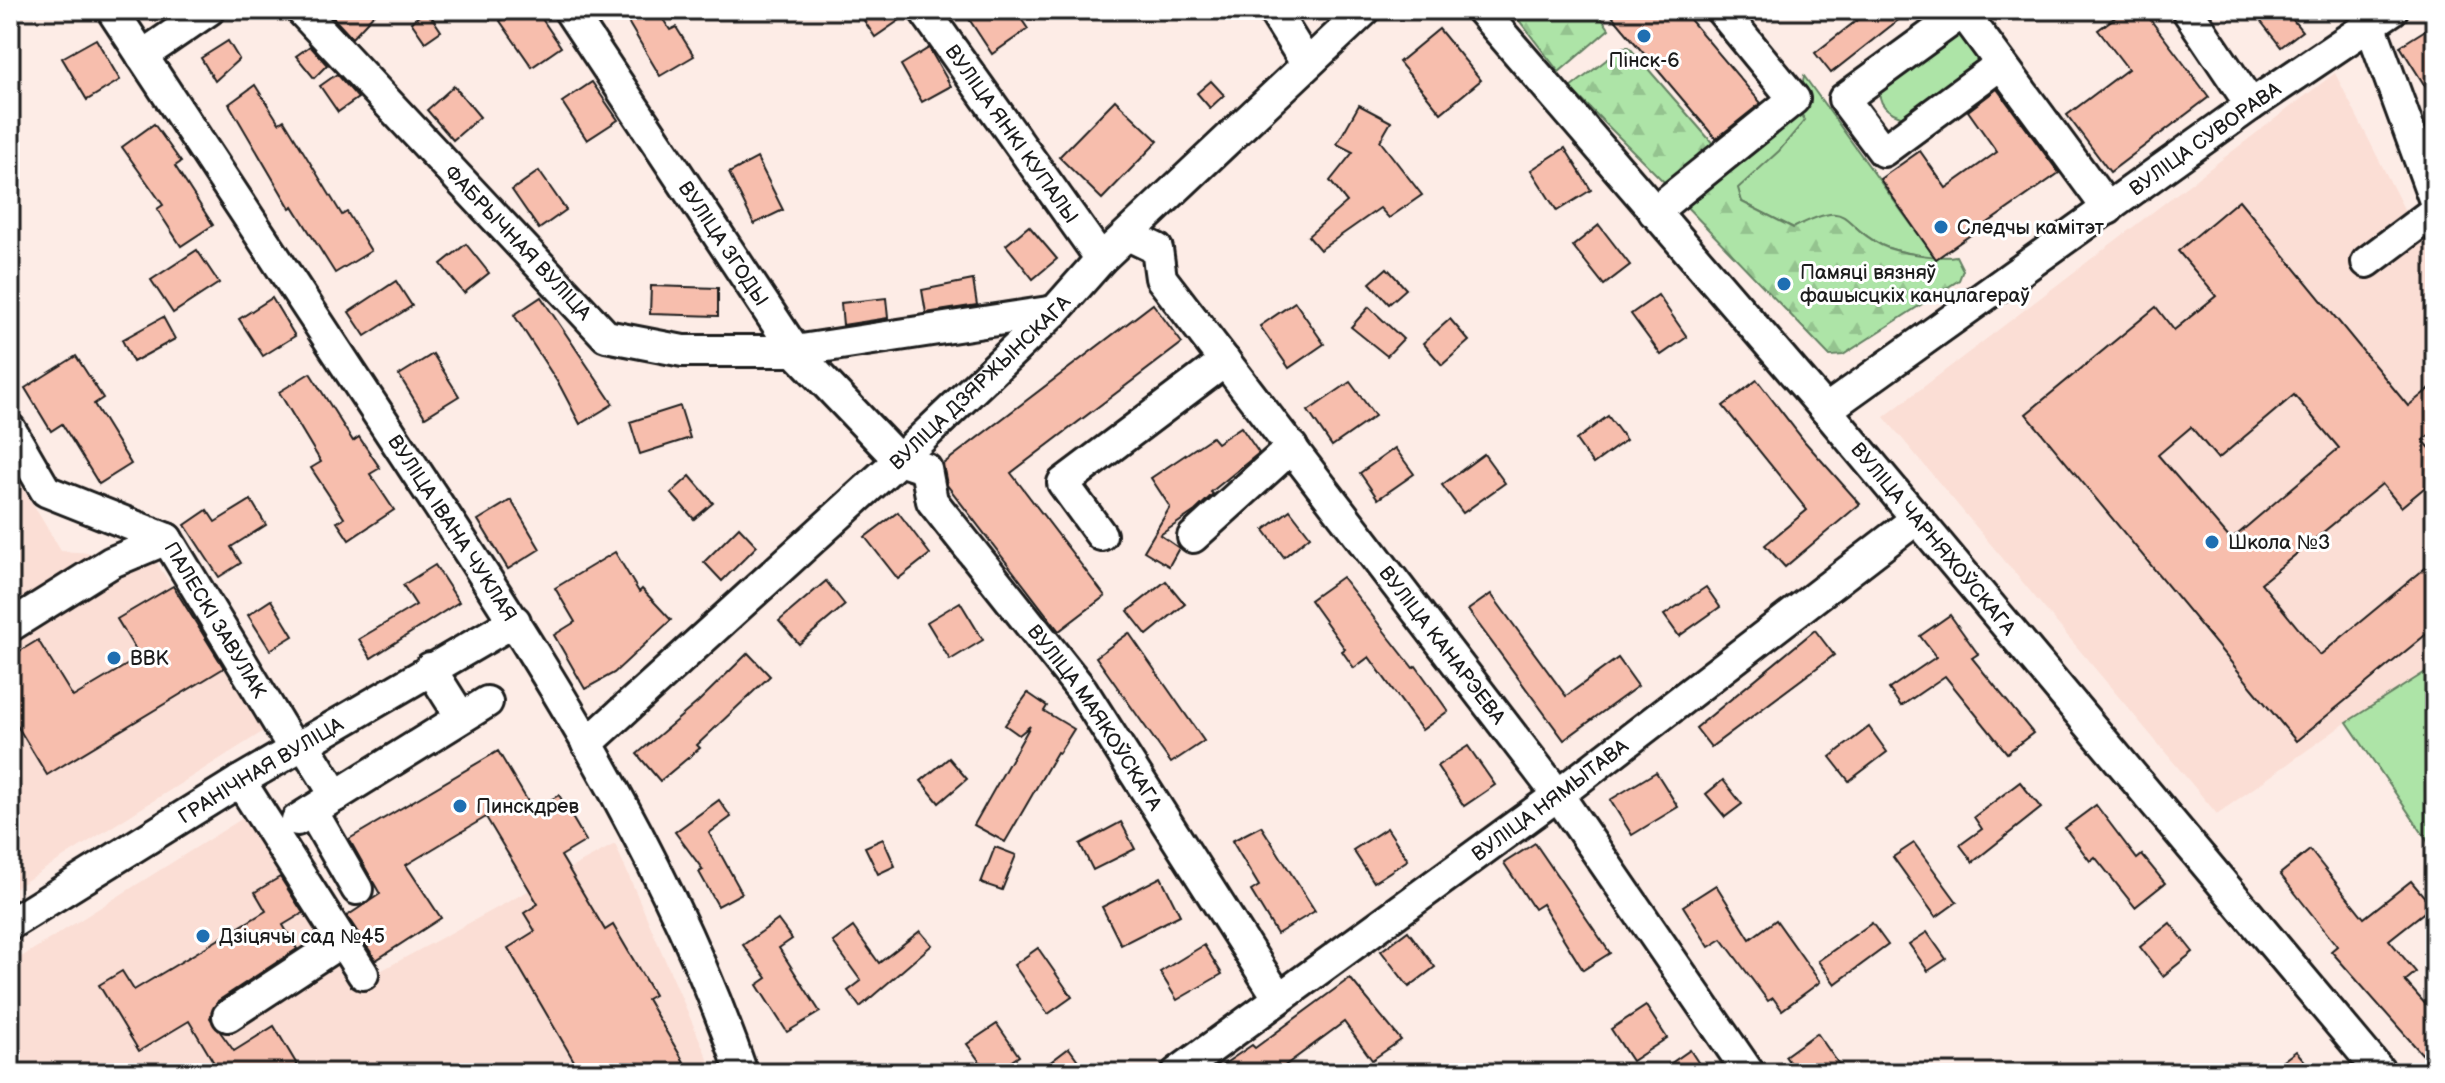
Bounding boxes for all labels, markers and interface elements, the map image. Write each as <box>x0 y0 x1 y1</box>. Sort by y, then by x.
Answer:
marker: Пінск-6 <box>1635 27 1653 45</box>
street label: ВУЛІЦА ЯНКІ КУПАЛЫ <box>940 40 1083 229</box>
place label: Пінск-6 <box>1608 49 1680 73</box>
street label: ВУЛІЦА СУВОРАВА <box>2125 77 2286 201</box>
street label: ФАБРЫЧНАЯ ВУЛІЦА <box>439 160 596 326</box>
street label: ВУЛІЦА ЗГОДЫ <box>673 177 773 311</box>
place label: Следчы камітэт <box>1957 216 2105 240</box>
marker: Следчы камітэт <box>1932 218 1950 236</box>
place label: Памяці вязняў фашысцкіх канцлагераў <box>1800 261 2030 308</box>
marker: Памяці вязняў фашысцкіх канцлагераў <box>1775 275 1793 293</box>
street label: ВУЛІЦА ДЗЯРЖЫНСКАГА <box>885 290 1077 476</box>
street label: ВУЛІЦА ІВАНА ЧУКЛАЯ <box>382 431 521 626</box>
street label: ВУЛІЦА ЧАРНЯХОЎСКАГА <box>1845 438 2021 641</box>
place label: Школа №3 <box>2228 531 2330 555</box>
marker: Школа №3 <box>2203 533 2221 551</box>
street label: ПАЛЕСКІ ЗАВУЛАК <box>159 538 271 702</box>
street label: ВУЛІЦА КАНАРЭЕВА <box>1374 562 1511 730</box>
street label: ВУЛІЦА МАЯКОЎСКАГА <box>1022 620 1167 816</box>
place label: ВВК <box>130 647 168 671</box>
marker: ВВК <box>105 649 123 667</box>
street label: ГРАНІЧНАЯ ВУЛІЦА <box>174 712 348 829</box>
street label: ВУЛІЦА НЯМЫТАВА <box>1467 734 1634 867</box>
place label: Пинскдрев <box>476 795 579 819</box>
marker: Пинскдрев <box>451 797 469 815</box>
place label: Дзіцячы сад №45 <box>219 925 385 949</box>
marker: Дзіцячы сад №45 <box>194 927 212 945</box>

